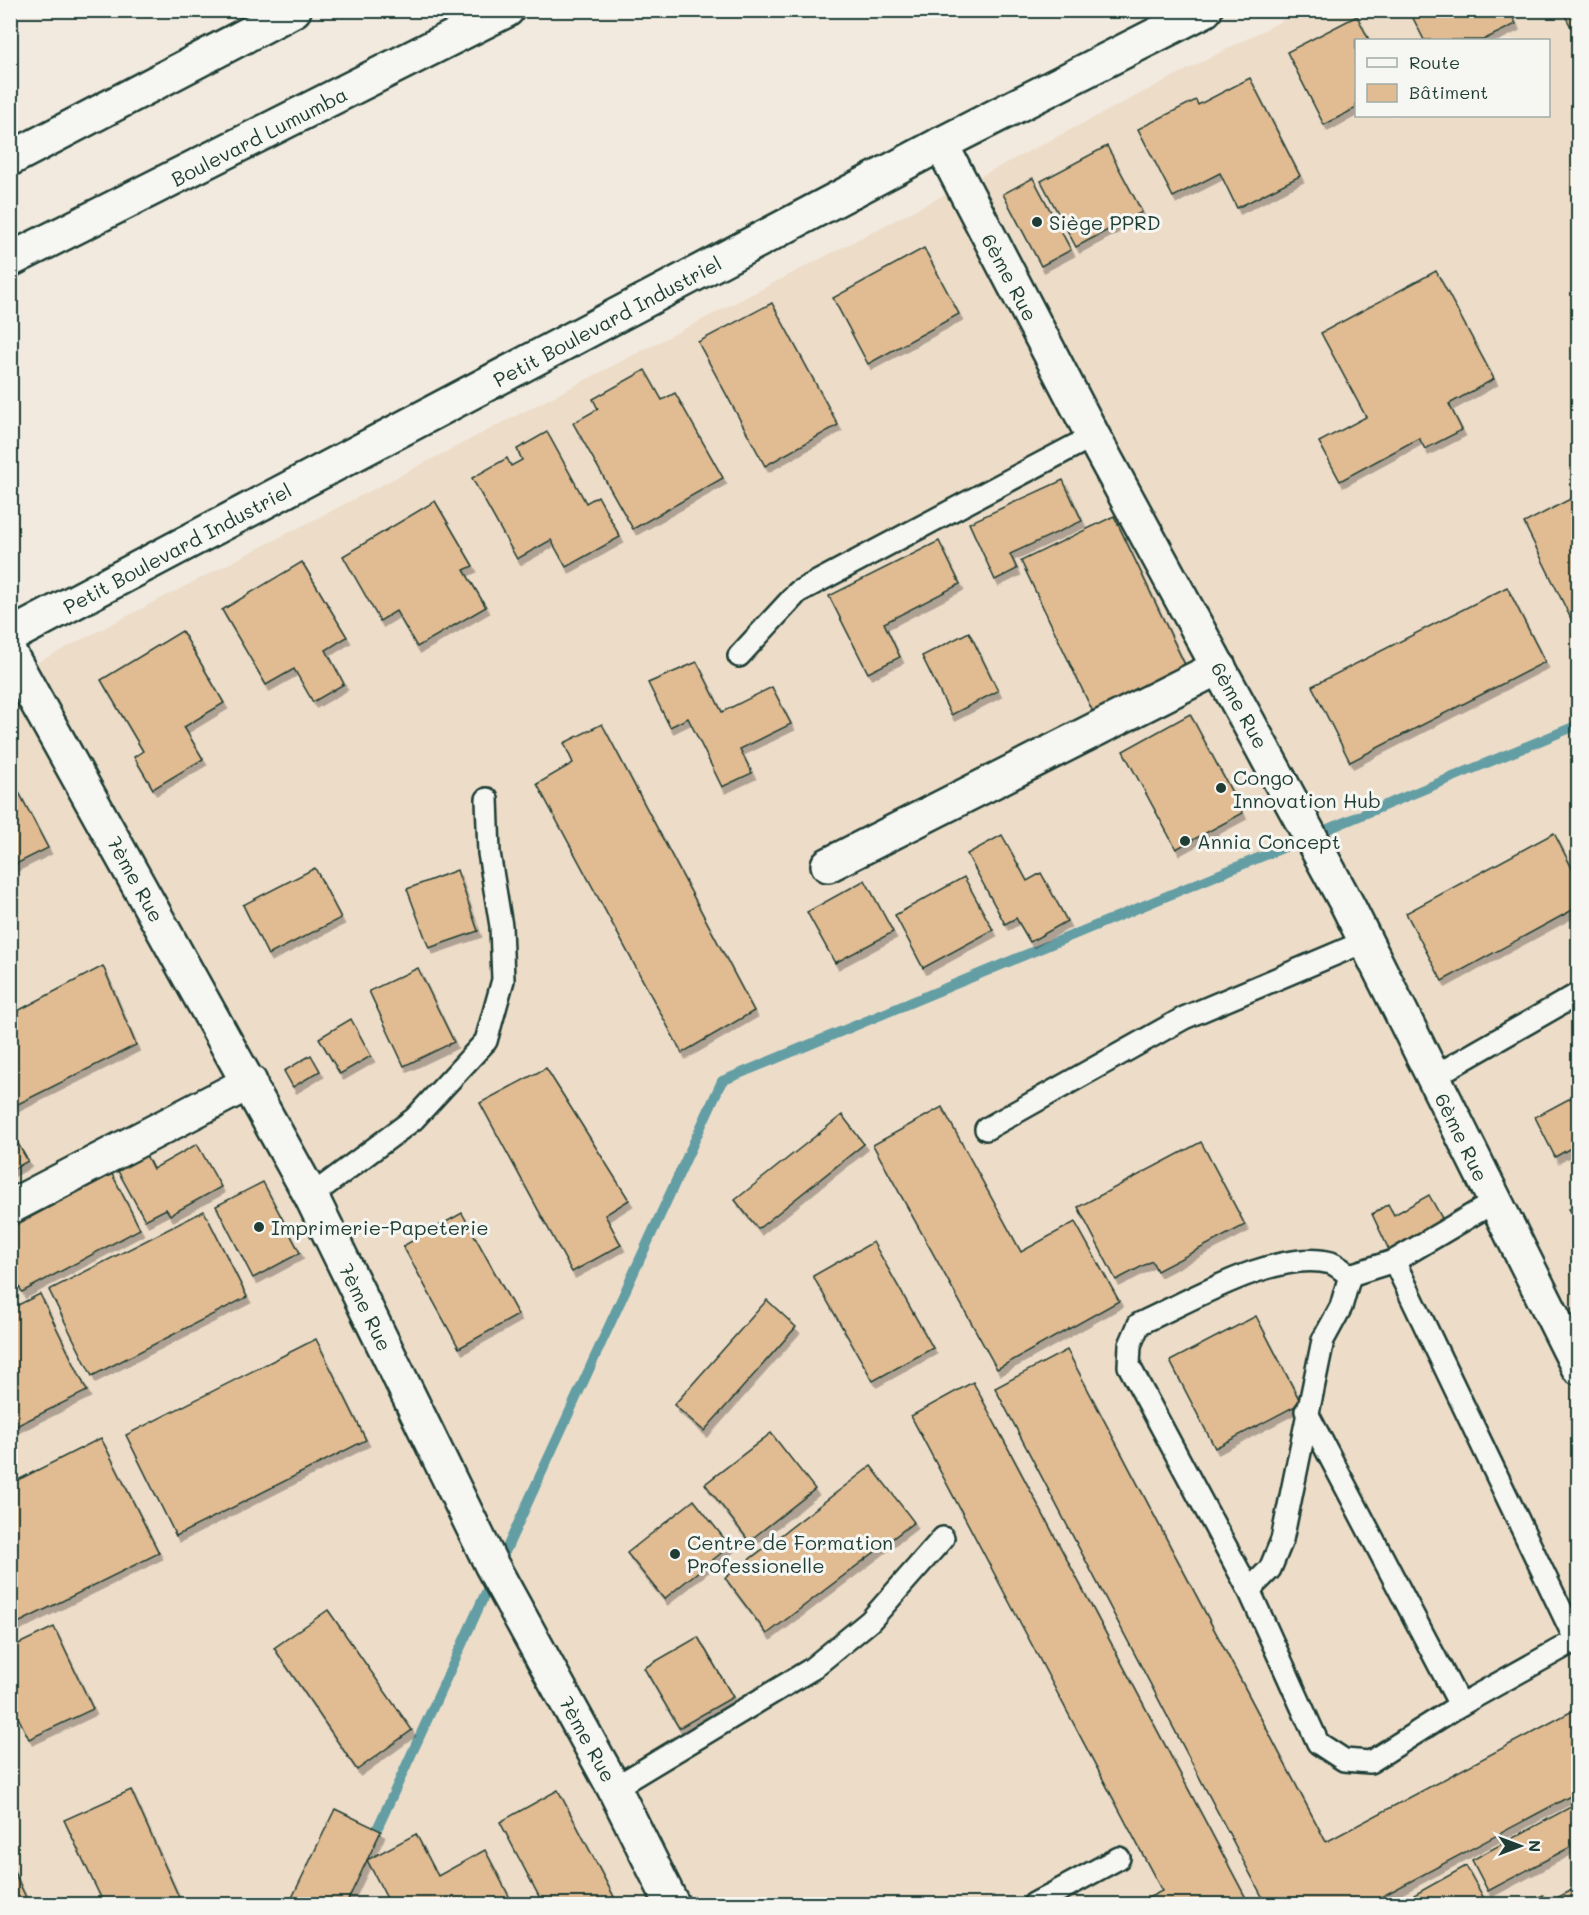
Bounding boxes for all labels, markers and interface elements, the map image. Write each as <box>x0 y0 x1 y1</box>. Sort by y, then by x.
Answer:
legend <box>1355 39 1550 117</box>
text: Route <box>1409 50 1460 74</box>
street label: Boulevard Lumumba <box>167 80 351 192</box>
text: Bâtiment <box>1409 80 1488 104</box>
place label: Siège PPRD <box>1049 209 1161 235</box>
marker: Siège PPRD <box>1030 215 1044 229</box>
street label: 6ème Rue <box>976 229 1044 325</box>
street label: Petit Boulevard Industriel <box>488 250 726 392</box>
street label: Petit Boulevard Industriel <box>58 477 296 619</box>
street label: 6ème Rue <box>1206 657 1274 753</box>
place label: Congo Innovation Hub <box>1233 764 1381 813</box>
marker: Congo Innovation Hub <box>1214 781 1228 795</box>
place label: Annia Concept <box>1197 828 1340 854</box>
street label: 7ème Rue <box>102 831 170 927</box>
marker: Annia Concept <box>1178 834 1192 848</box>
street label: 6ème Rue <box>1429 1088 1495 1186</box>
place label: Imprimerie-Papeterie <box>271 1214 489 1240</box>
marker: Imprimerie-Papeterie <box>252 1220 266 1234</box>
street label: 7ème Rue <box>334 1259 398 1355</box>
place label: Centre de Formation Professionelle <box>687 1529 893 1578</box>
marker: Centre de Formation Professionelle <box>668 1547 682 1561</box>
street label: 7ème Rue <box>554 1691 622 1787</box>
north arrow <box>1490 1816 1550 1876</box>
text: N <box>1525 1840 1546 1852</box>

